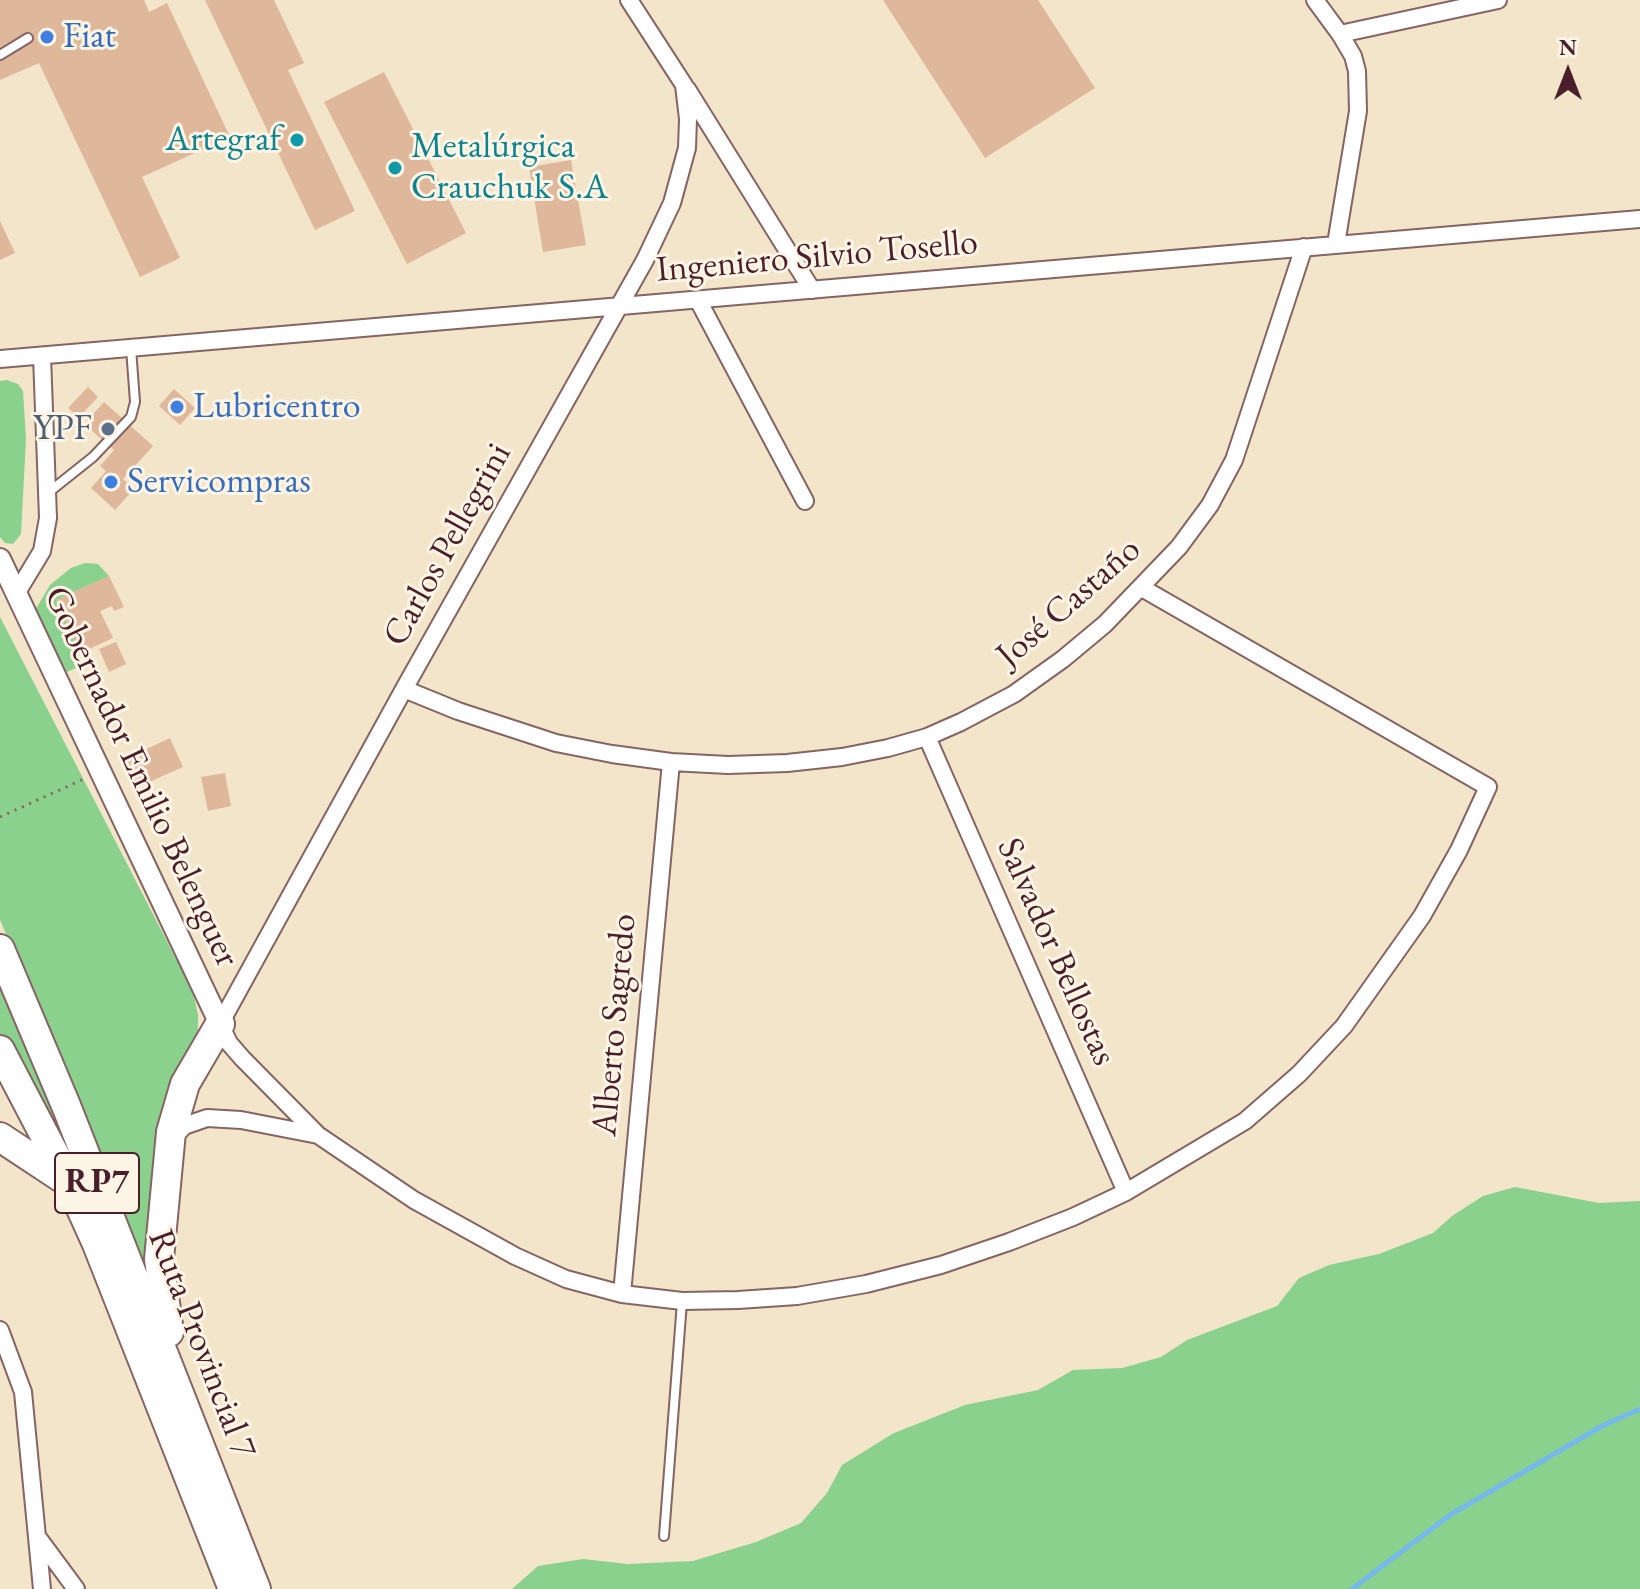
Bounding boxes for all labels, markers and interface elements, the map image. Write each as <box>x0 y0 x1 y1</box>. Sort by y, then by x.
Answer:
place label: Fiat <box>63 15 116 59</box>
marker: Fiat <box>38 28 56 46</box>
north arrow <box>1528 32 1608 112</box>
text: N <box>1559 33 1577 62</box>
place label: Artegraf <box>165 118 281 162</box>
place label: Metalúrgica Crauchuk S.A <box>411 125 608 210</box>
marker: Artegraf <box>288 131 306 149</box>
marker: Metalúrgica Crauchuk S.A <box>386 159 404 177</box>
street label: Ingeniero Silvio Tosello <box>654 221 980 293</box>
place label: Lubricentro <box>193 385 361 429</box>
marker: Lubricentro <box>168 398 186 416</box>
place label: YPF <box>33 407 92 451</box>
marker: YPF <box>99 420 117 438</box>
street label: Carlos Pellegrini <box>375 436 521 654</box>
place label: Servicompras <box>127 460 311 504</box>
marker: Servicompras <box>102 473 120 491</box>
street label: José Castaño <box>988 529 1150 677</box>
street label: Gobernador Emilio Belenguer <box>34 580 248 974</box>
street label: Salvador Bellostas <box>987 832 1125 1072</box>
street label: Alberto Sagredo <box>584 912 646 1138</box>
road number: RP7 <box>55 1153 139 1213</box>
street label: Ruta Provincial 7 <box>138 1224 264 1464</box>

